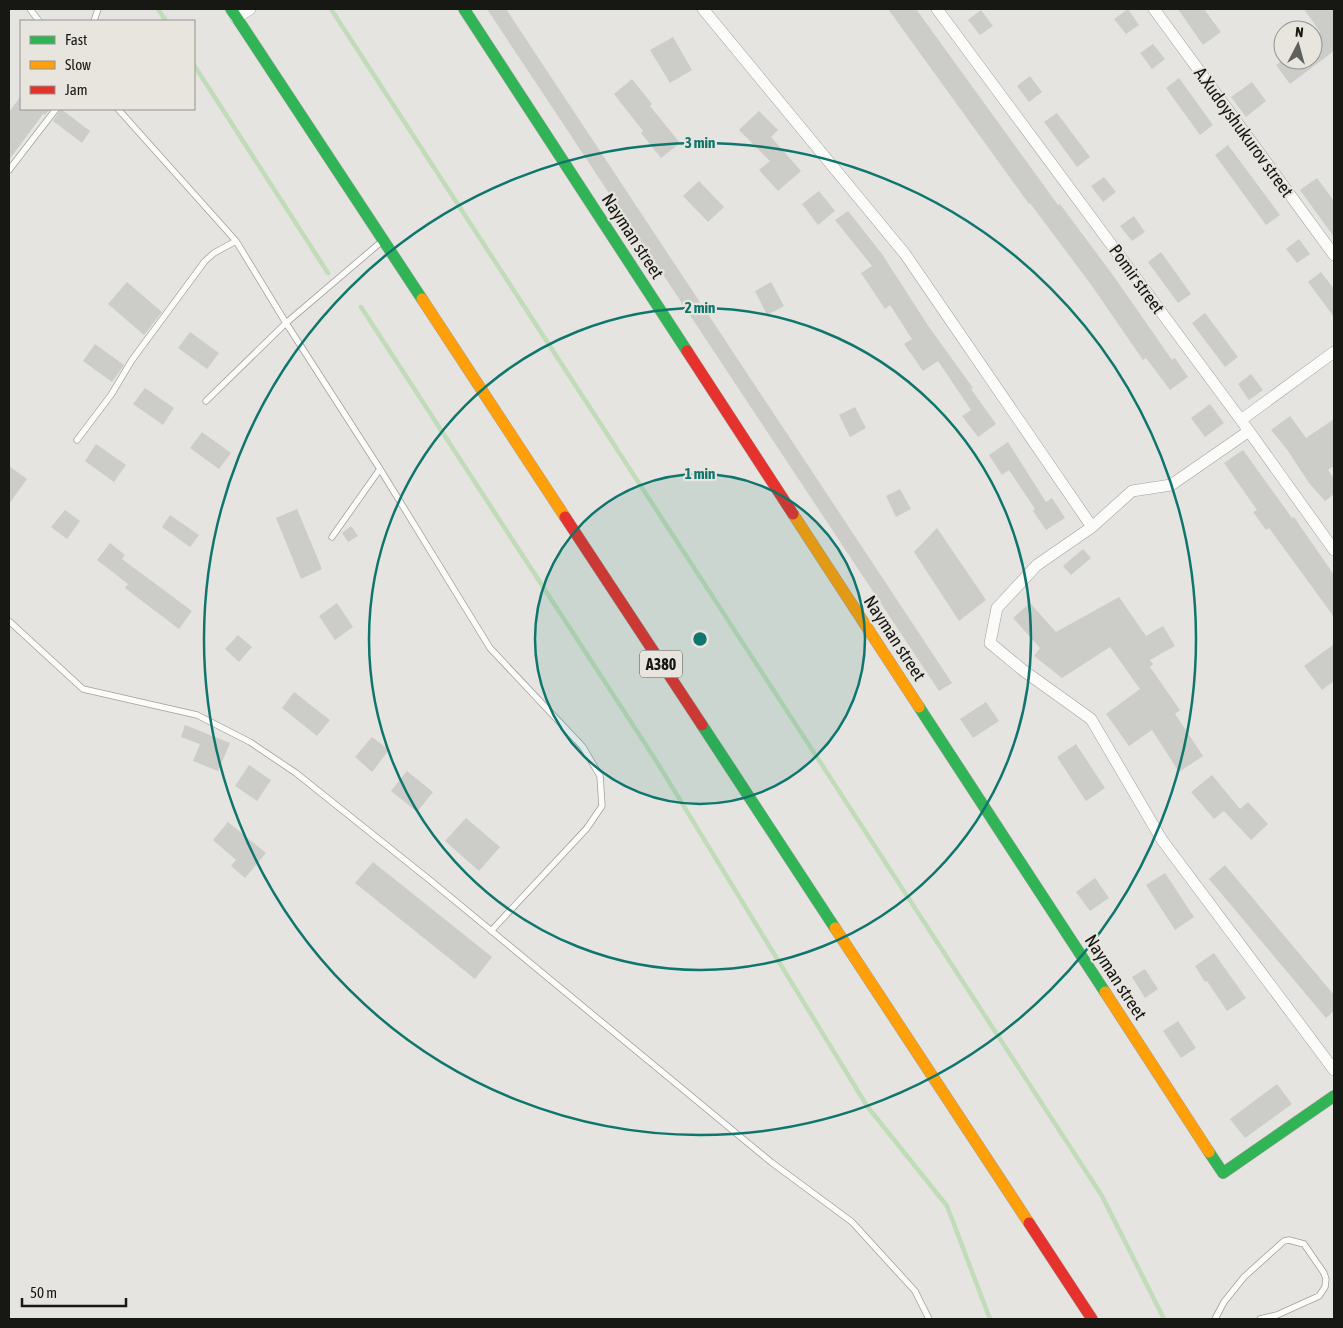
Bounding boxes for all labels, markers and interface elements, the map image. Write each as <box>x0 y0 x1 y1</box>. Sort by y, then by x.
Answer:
legend <box>20 20 195 110</box>
north arrow <box>1273 20 1323 70</box>
text: N <box>1294 24 1304 40</box>
text: Fast <box>65 31 87 48</box>
text: Slow <box>65 56 91 73</box>
street label: A.Xudoyshukurov street <box>1190 63 1298 201</box>
text: Jam <box>65 81 88 98</box>
text: 3 min <box>685 134 715 151</box>
street label: Nayman street <box>598 190 668 282</box>
street label: Pomir street <box>1105 240 1169 318</box>
text: 2 min <box>685 299 715 316</box>
text: 1 min <box>685 465 715 482</box>
street label: Nayman street <box>860 592 930 684</box>
centre of rings <box>691 630 709 648</box>
road number: A380 <box>640 651 682 678</box>
street label: Nayman street <box>1081 931 1151 1023</box>
scale bar <box>22 1276 126 1308</box>
text: 50 m <box>30 1284 57 1301</box>

